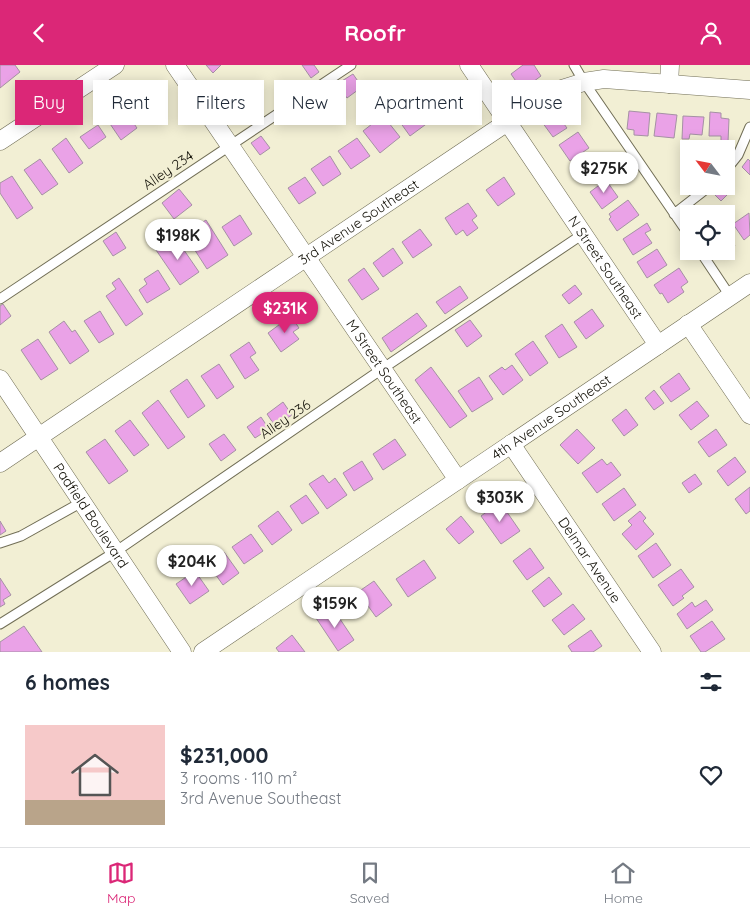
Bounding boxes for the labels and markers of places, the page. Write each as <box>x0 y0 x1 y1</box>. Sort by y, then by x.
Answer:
pin: $275K <box>569 151 639 194</box>
pin: $198K <box>143 219 213 261</box>
pin: $231K <box>250 291 320 334</box>
pin: $303K <box>465 481 535 523</box>
pin: $204K <box>157 545 227 587</box>
pin: $159K <box>300 587 370 629</box>

